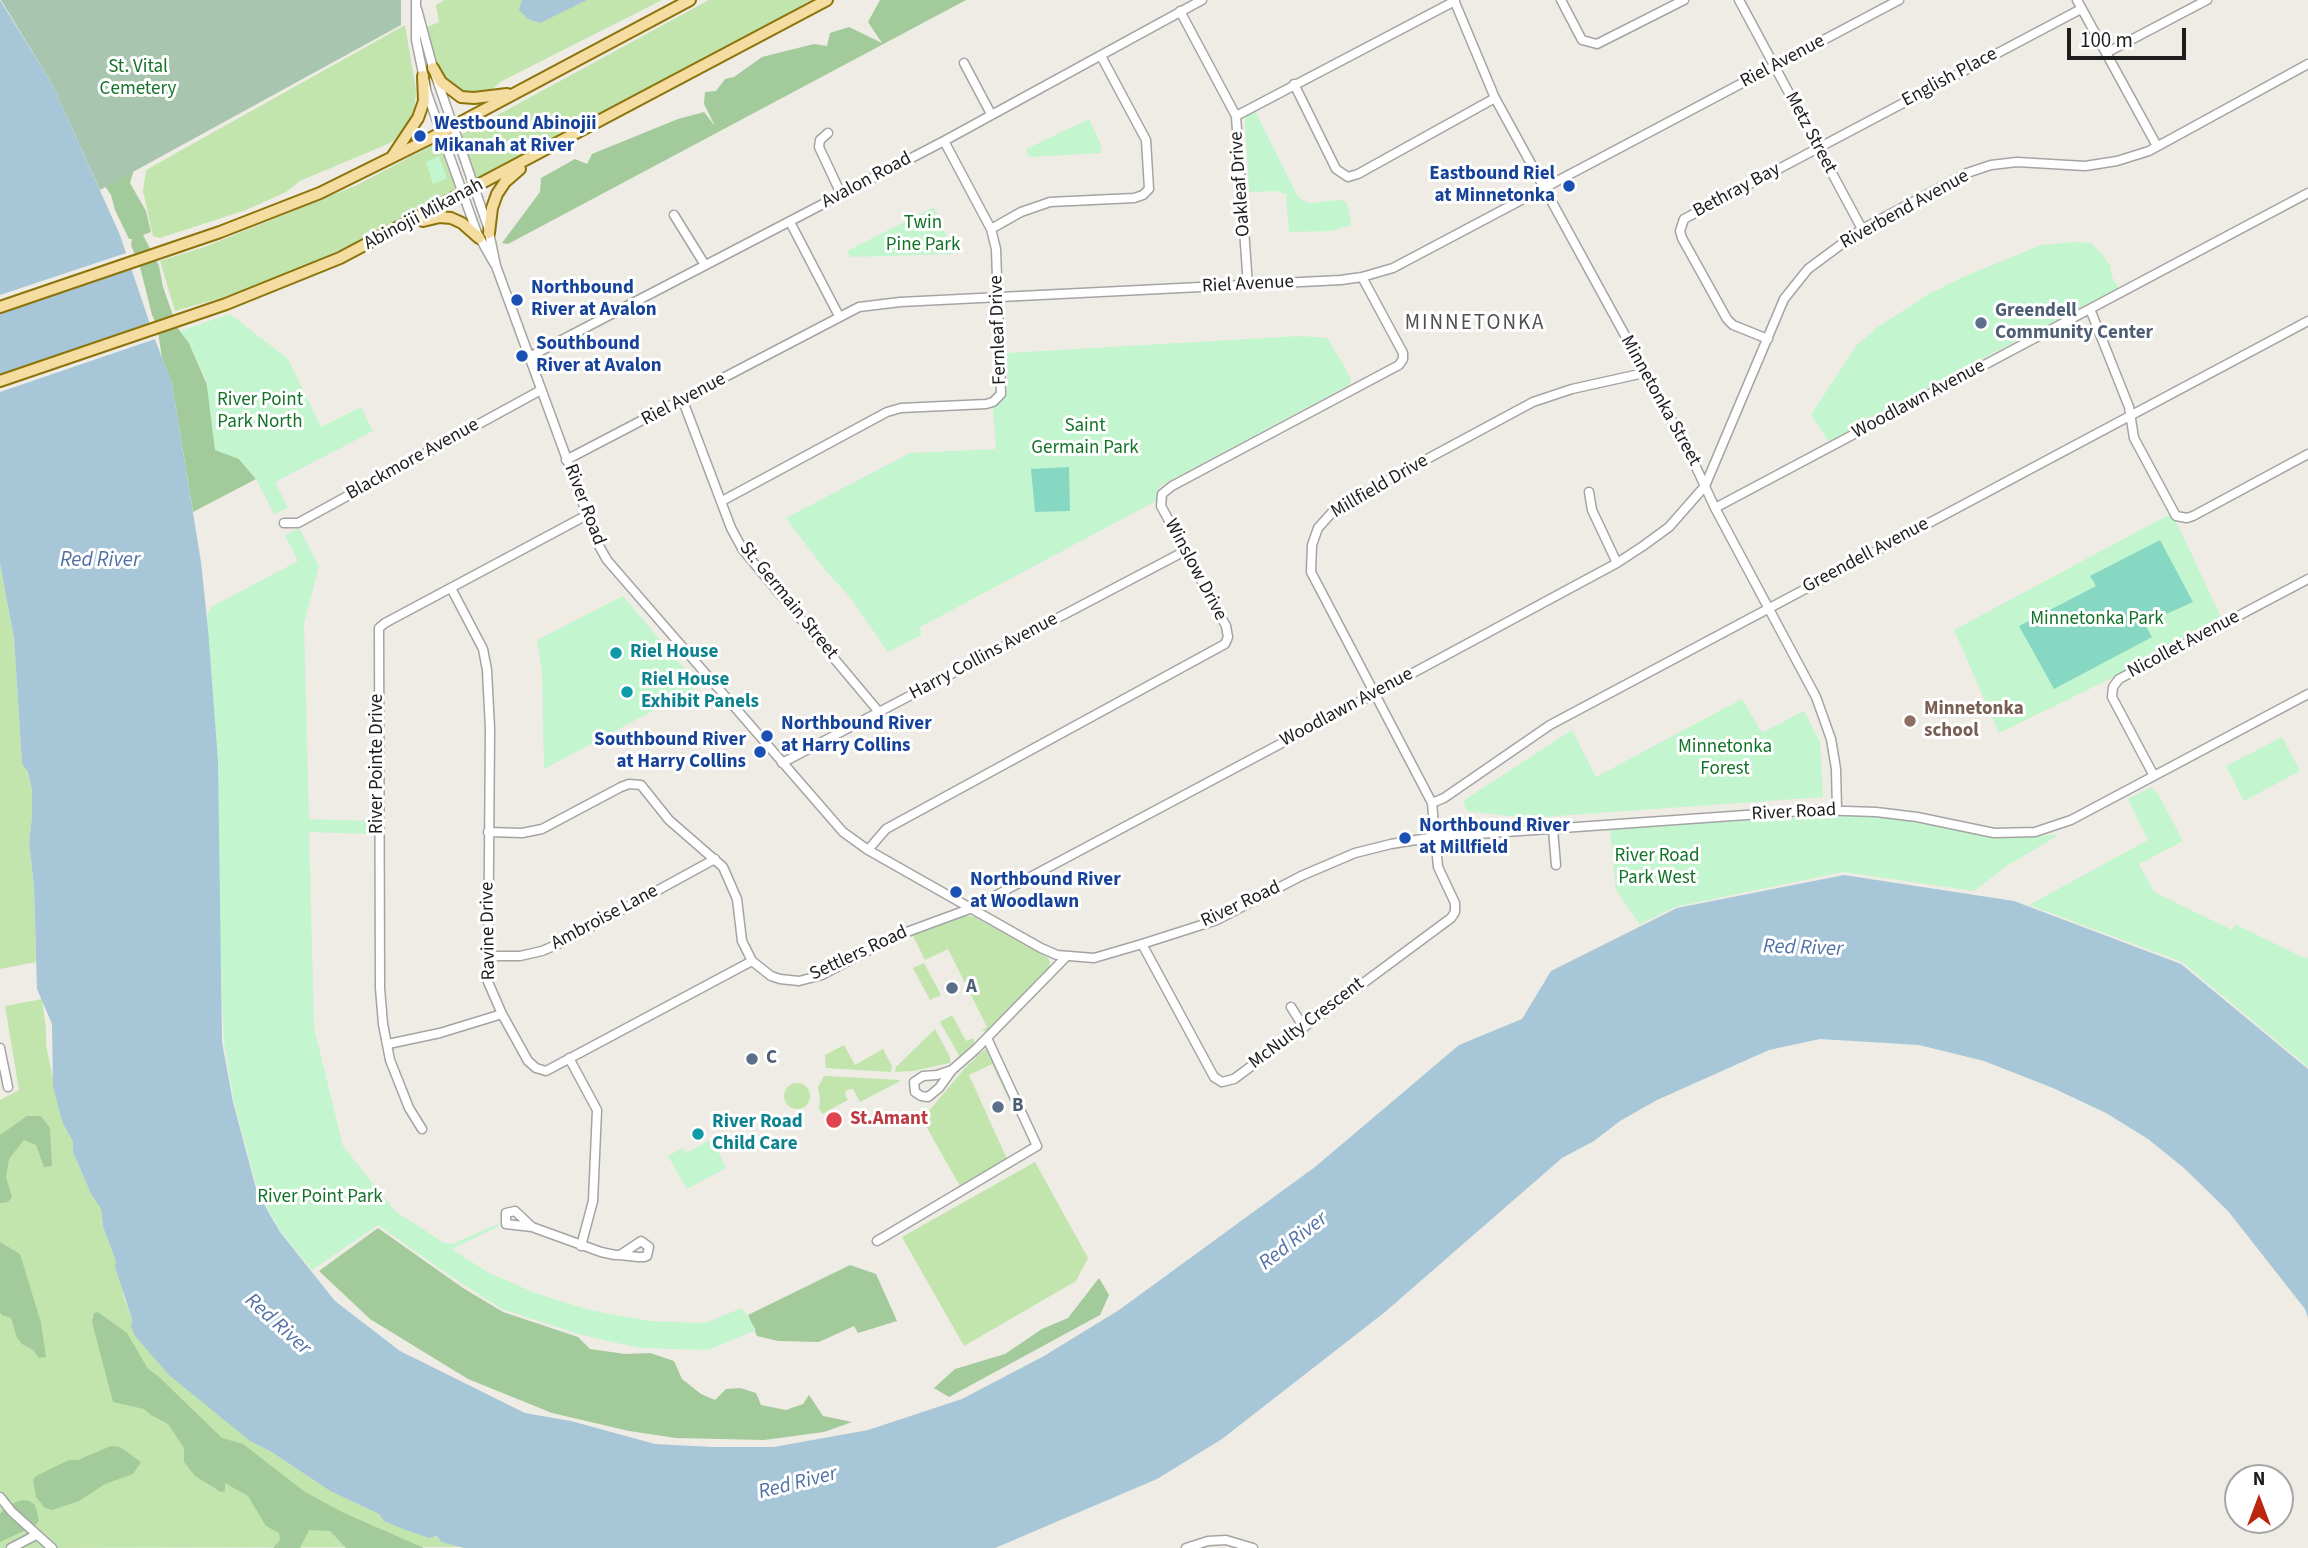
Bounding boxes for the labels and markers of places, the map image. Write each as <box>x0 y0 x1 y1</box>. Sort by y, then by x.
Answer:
place label: Westbound Abinojii Mikanah at River <box>434 114 597 158</box>
marker: Westbound Abinojii Mikanah at River <box>412 128 428 144</box>
place label: Eastbound Riel at Minnetonka <box>1429 164 1555 208</box>
marker: Eastbound Riel at Minnetonka <box>1561 178 1577 194</box>
place label: Northbound River at Avalon <box>531 278 657 322</box>
marker: Northbound River at Avalon <box>509 292 525 308</box>
place label: Greendell Community Center <box>1995 301 2153 345</box>
marker: Greendell Community Center <box>1973 315 1989 331</box>
place label: Southbound River at Avalon <box>536 334 662 378</box>
marker: Southbound River at Avalon <box>514 348 530 364</box>
place label: Riel House <box>630 642 718 664</box>
marker: Riel House <box>608 645 624 661</box>
place label: Riel House Exhibit Panels <box>641 670 759 714</box>
marker: Riel House Exhibit Panels <box>619 684 635 700</box>
place label: Minnetonka school <box>1924 699 2024 743</box>
marker: Minnetonka school <box>1902 713 1918 729</box>
place label: Northbound River at Harry Collins <box>781 714 932 758</box>
marker: Northbound River at Harry Collins <box>759 728 775 744</box>
place label: Southbound River at Harry Collins <box>594 730 746 774</box>
marker: Southbound River at Harry Collins <box>752 744 768 760</box>
place label: Northbound River at Millfield <box>1419 816 1570 860</box>
marker: Northbound River at Millfield <box>1397 830 1413 846</box>
place label: Northbound River at Woodlawn <box>970 870 1121 914</box>
marker: Northbound River at Woodlawn <box>948 884 964 900</box>
place label: A <box>966 977 977 999</box>
marker: A <box>944 980 960 996</box>
place label: C <box>766 1048 777 1070</box>
marker: C <box>744 1051 760 1067</box>
place label: B <box>1012 1096 1023 1118</box>
marker: B <box>990 1099 1006 1115</box>
place label: St.Amant <box>850 1109 928 1131</box>
marker: St.Amant <box>824 1110 844 1130</box>
place label: River Road Child Care <box>712 1112 803 1156</box>
marker: River Road Child Care <box>690 1126 706 1142</box>

